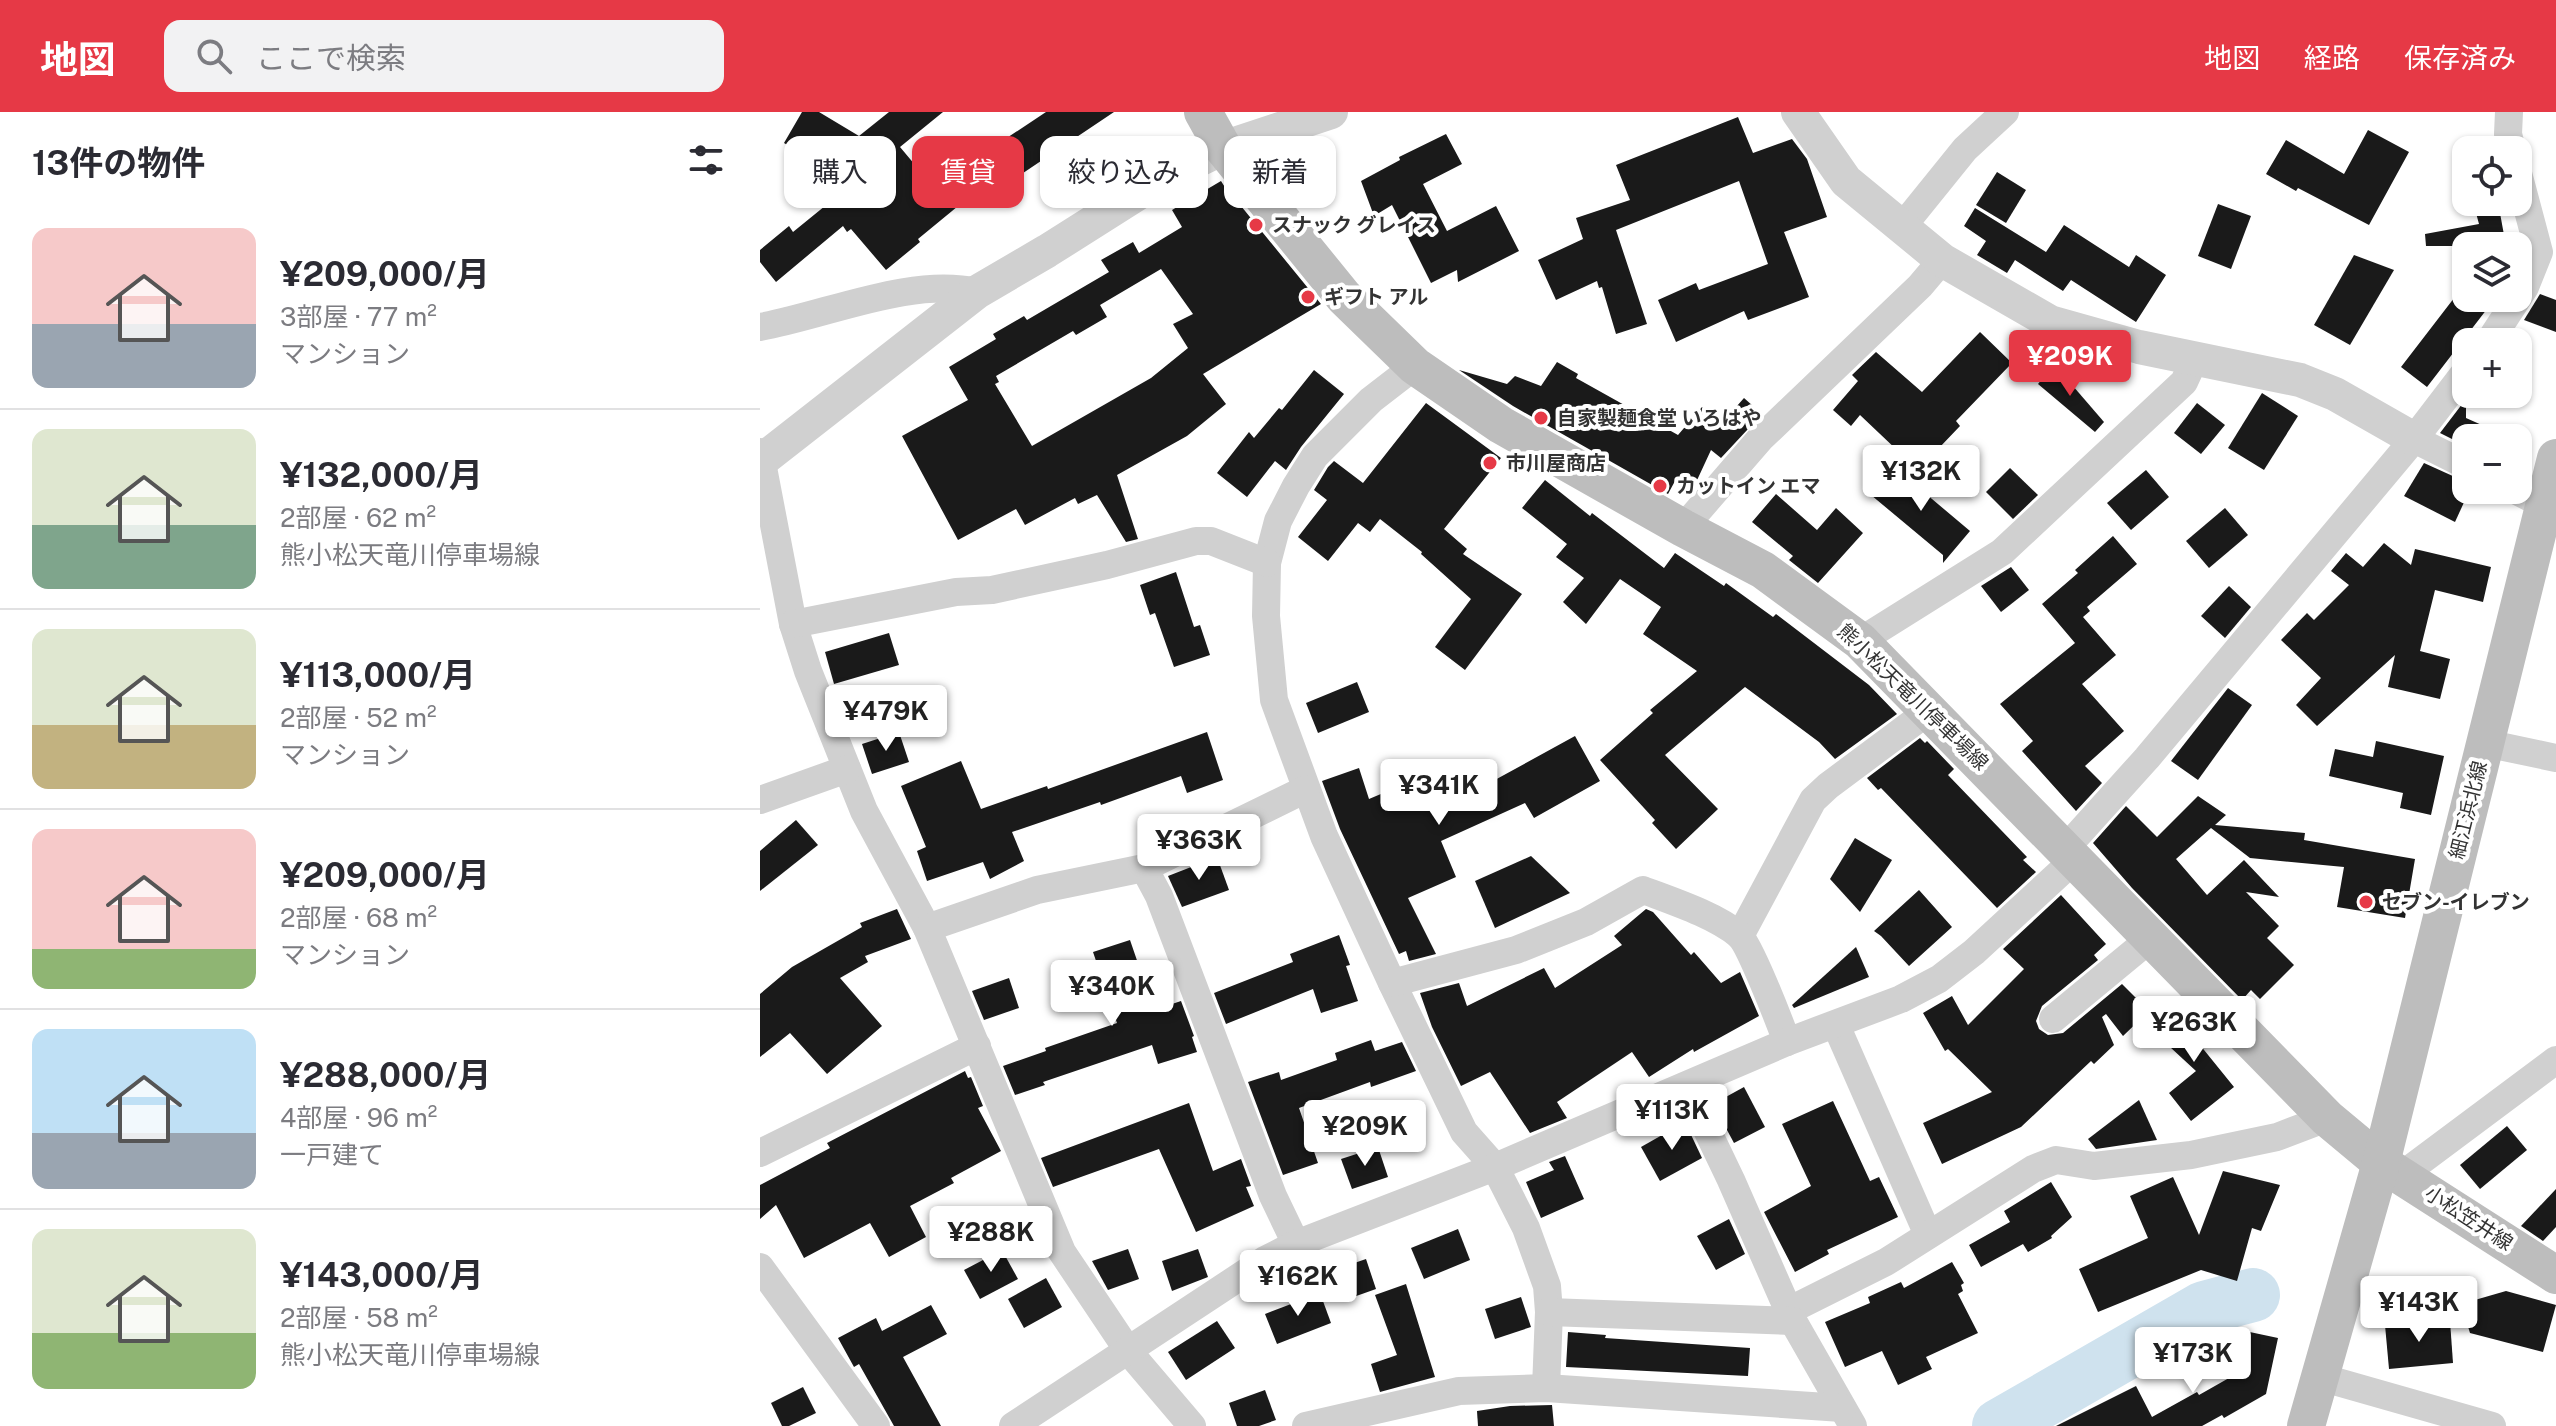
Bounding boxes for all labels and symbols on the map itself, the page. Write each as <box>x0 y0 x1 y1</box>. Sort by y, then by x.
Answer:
place label: スナック グレイス <box>1272 213 1436 237</box>
marker: スナック グレイス <box>1247 216 1265 234</box>
place label: ギフト アル <box>1324 285 1428 309</box>
marker: ギフト アル <box>1299 288 1317 306</box>
pin: ¥209K <box>2014 330 2126 398</box>
place label: 自家製麺食堂 いろはや <box>1557 406 1762 430</box>
marker: 自家製麺食堂 いろはや <box>1532 409 1550 427</box>
pin: ¥132K <box>1865 445 1977 513</box>
place label: 市川屋商店 <box>1506 451 1606 475</box>
marker: 市川屋商店 <box>1481 454 1499 472</box>
place label: カットイン エマ <box>1676 474 1821 498</box>
marker: カットイン エマ <box>1651 477 1669 495</box>
street label: 熊小松天竜川停車場線 <box>1833 619 1993 775</box>
pin: ¥479K <box>830 685 942 753</box>
pin: ¥341K <box>1383 759 1495 827</box>
street label: 細江浜北線 <box>2444 759 2492 861</box>
pin: ¥363K <box>1143 814 1255 882</box>
place label: セブン-イレブン <box>2382 890 2530 914</box>
marker: セブン-イレブン <box>2357 893 2375 911</box>
pin: ¥340K <box>1056 960 1168 1028</box>
pin: ¥263K <box>2138 996 2250 1064</box>
pin: ¥113K <box>1616 1084 1728 1152</box>
pin: ¥209K <box>1309 1100 1421 1168</box>
street label: 小松笠井線 <box>2421 1181 2517 1255</box>
pin: ¥288K <box>935 1206 1047 1274</box>
pin: ¥162K <box>1242 1250 1354 1318</box>
pin: ¥143K <box>2363 1276 2475 1344</box>
pin: ¥173K <box>2137 1327 2249 1395</box>

